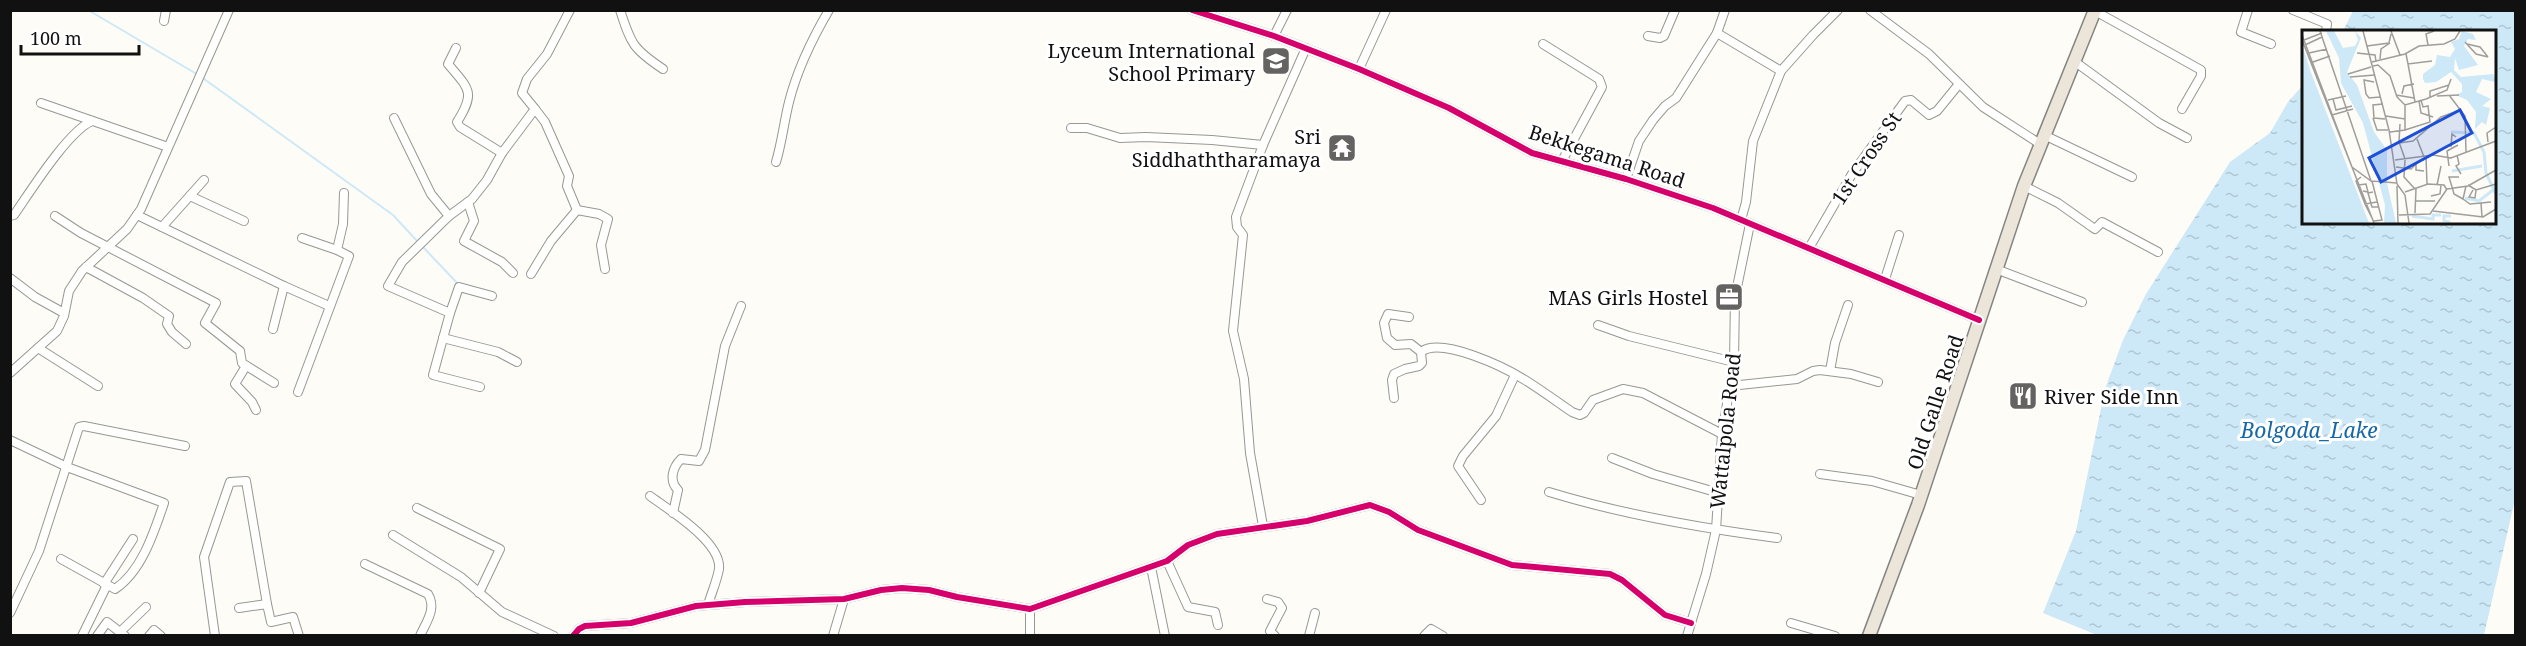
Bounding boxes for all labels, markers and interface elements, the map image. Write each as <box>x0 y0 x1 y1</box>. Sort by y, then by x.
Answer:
scale bar <box>21 18 140 56</box>
text: 100 m <box>30 26 82 50</box>
inset map <box>2302 30 2496 224</box>
place label: Lyceum International School Primary <box>1048 37 1256 87</box>
school or university icon: Lyceum International School Primary <box>1260 45 1292 77</box>
street label: 1st Cross St <box>1825 106 1907 210</box>
street label: Bekkegama Road <box>1525 118 1689 194</box>
place label: Sri Siddhaththaramaya <box>1132 123 1322 173</box>
temple icon: Sri Siddhaththaramaya <box>1326 132 1358 164</box>
office icon: MAS Girls Hostel <box>1713 281 1745 313</box>
place label: MAS Girls Hostel <box>1548 284 1708 311</box>
street label: Old Galle Road <box>1900 331 1970 473</box>
street label: Wattalpola Road <box>1703 352 1747 510</box>
restaurant icon: River Side Inn <box>2007 380 2039 412</box>
place label: River Side Inn <box>2044 383 2179 410</box>
water label: Bolgoda_Lake <box>2240 416 2377 444</box>

